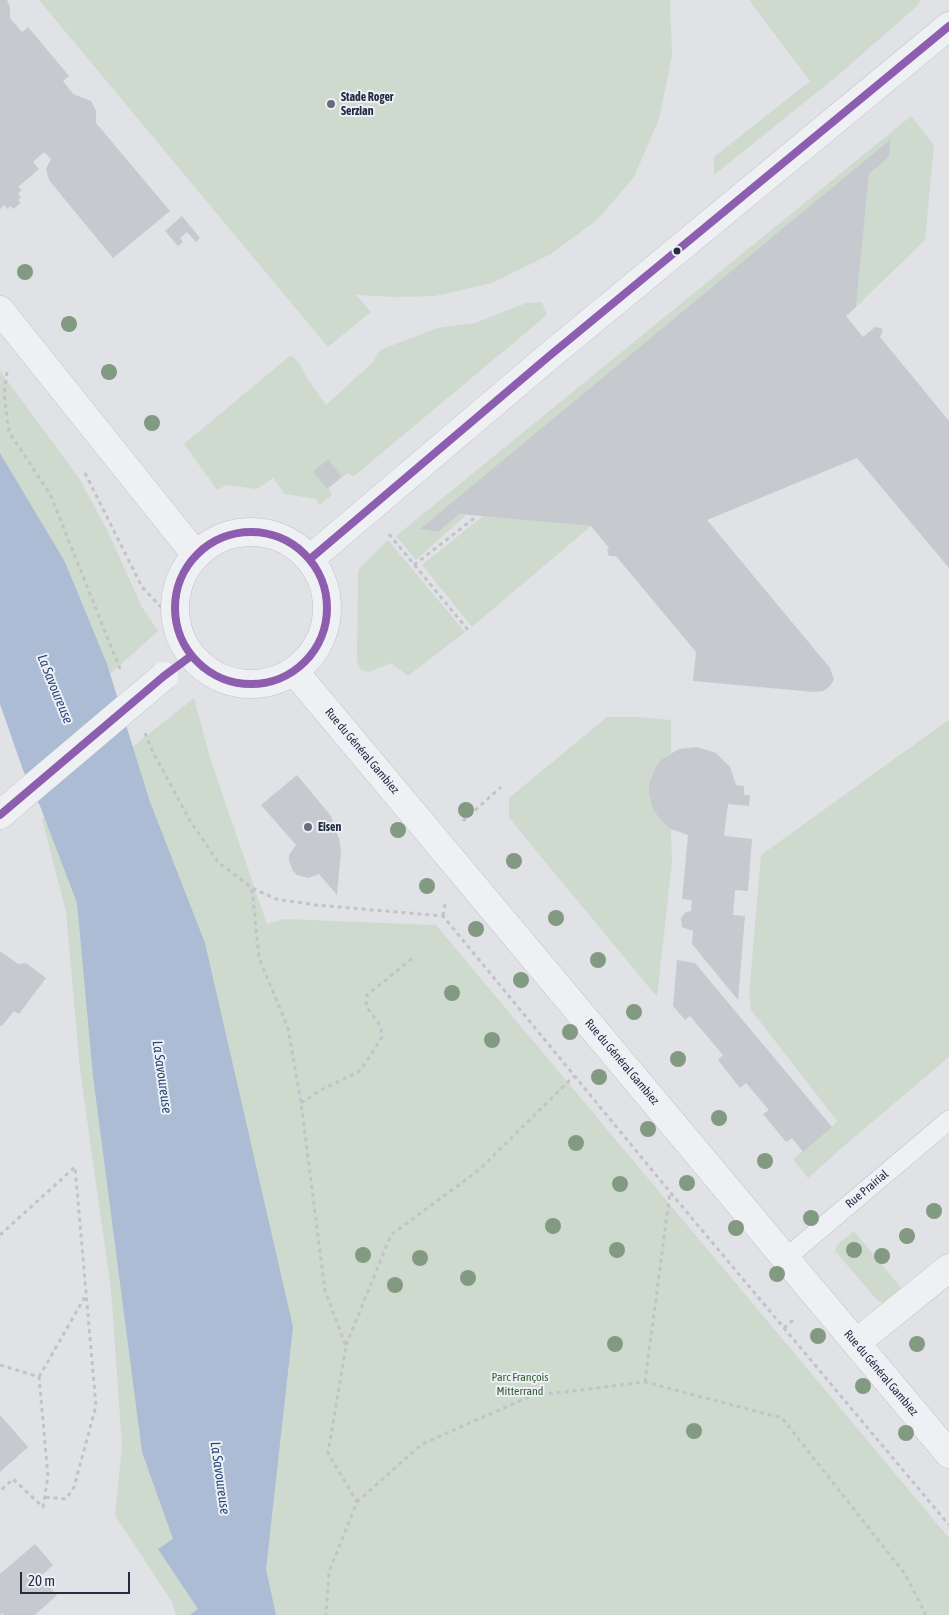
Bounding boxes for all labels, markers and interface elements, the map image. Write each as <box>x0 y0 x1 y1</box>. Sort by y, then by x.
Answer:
place label: Stade Roger Serzian <box>341 90 393 118</box>
marker: Stade Roger Serzian <box>325 98 337 110</box>
unlabelled marker <box>672 246 682 256</box>
water label: La Savoureuse <box>33 652 77 726</box>
street label: Rue du Général Gambiez <box>322 705 402 797</box>
place label: Eisen <box>318 820 341 834</box>
marker: Eisen <box>302 821 314 833</box>
street label: Rue du Général Gambiez <box>582 1016 662 1108</box>
water label: La Savoureuse <box>149 1040 175 1114</box>
street label: Rue Prairial <box>843 1167 891 1211</box>
street label: Rue du Général Gambiez <box>841 1327 921 1419</box>
park label: Parc François Mitterrand <box>491 1370 549 1398</box>
water label: La Savoureuse <box>207 1441 233 1515</box>
scale bar <box>22 1562 132 1594</box>
text: 20 m <box>28 1572 55 1589</box>

